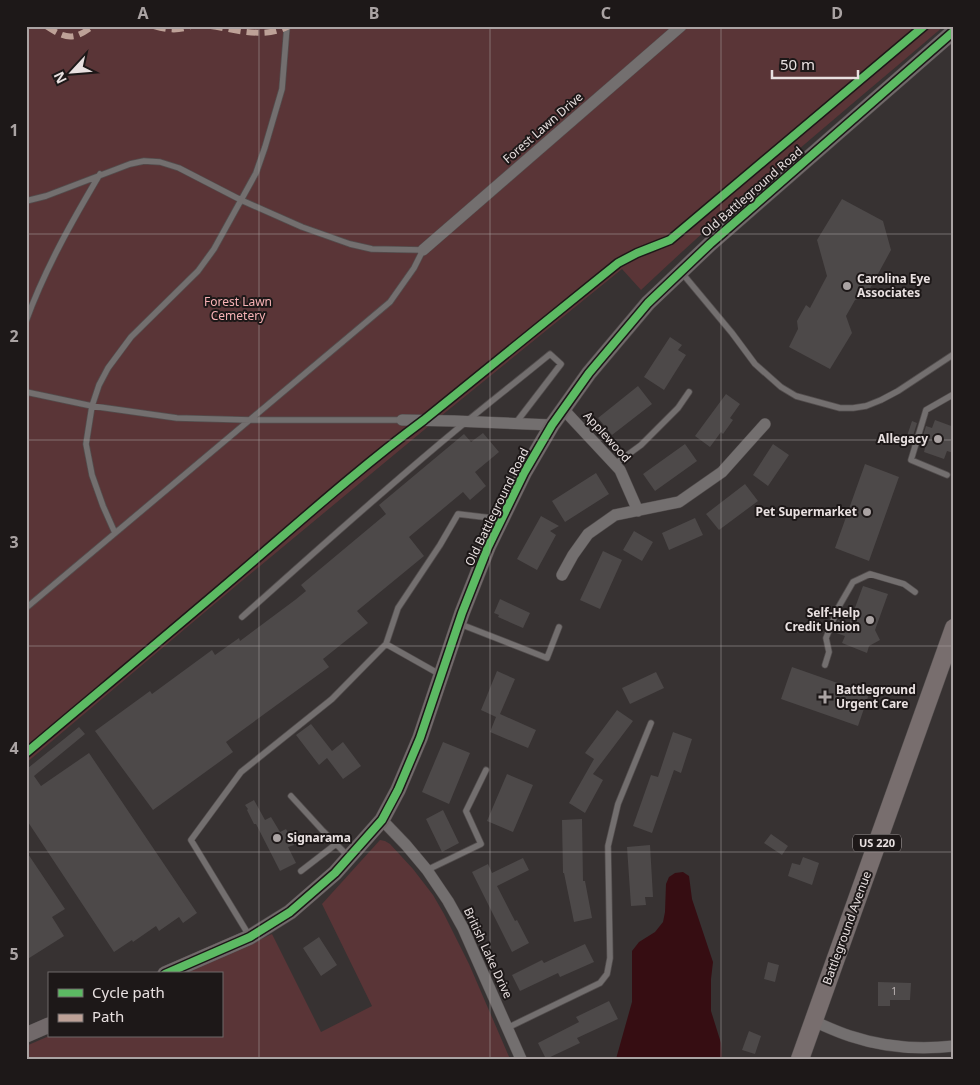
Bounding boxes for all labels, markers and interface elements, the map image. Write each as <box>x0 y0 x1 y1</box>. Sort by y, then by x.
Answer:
text: A <box>137 2 149 24</box>
text: B <box>369 2 379 24</box>
text: C <box>601 2 611 24</box>
text: D <box>831 2 843 24</box>
north arrow <box>48 48 98 98</box>
scale bar <box>772 48 859 80</box>
text: 50 m <box>780 54 815 74</box>
text: N <box>49 69 71 87</box>
street label: Forest Lawn Drive <box>499 88 586 167</box>
text: 1 <box>9 119 19 141</box>
street label: Old Battleground Road <box>697 143 806 241</box>
place label: Carolina Eye Associates <box>857 270 931 301</box>
marker: Carolina Eye Associates <box>841 280 853 292</box>
park label: Forest Lawn Cemetery <box>204 293 272 324</box>
text: 2 <box>9 325 19 347</box>
street label: Applewood <box>580 407 635 466</box>
place label: Allegacy <box>878 430 928 447</box>
marker: Allegacy <box>932 433 944 445</box>
street label: Old Battleground Road <box>461 445 533 569</box>
place label: Pet Supermarket <box>755 503 857 520</box>
marker: Pet Supermarket <box>861 506 873 518</box>
text: 3 <box>9 531 19 553</box>
place label: Self-Help Credit Union <box>785 604 860 635</box>
marker: Self-Help Credit Union <box>864 614 876 626</box>
place label: Battleground Urgent Care <box>836 681 916 712</box>
marker: Battleground Urgent Care <box>818 690 832 704</box>
text: 4 <box>9 737 19 759</box>
place label: Signarama <box>287 829 351 846</box>
marker: Signarama <box>271 832 283 844</box>
road number: US 220 <box>853 834 901 851</box>
street label: Battleground Avenue <box>818 868 875 987</box>
street label: British Lake Drive <box>460 905 517 1001</box>
text: 5 <box>9 943 19 965</box>
legend <box>48 972 222 1038</box>
text: Cycle path <box>92 982 165 1002</box>
house number: 1 <box>891 984 897 998</box>
text: Path <box>92 1006 124 1026</box>

